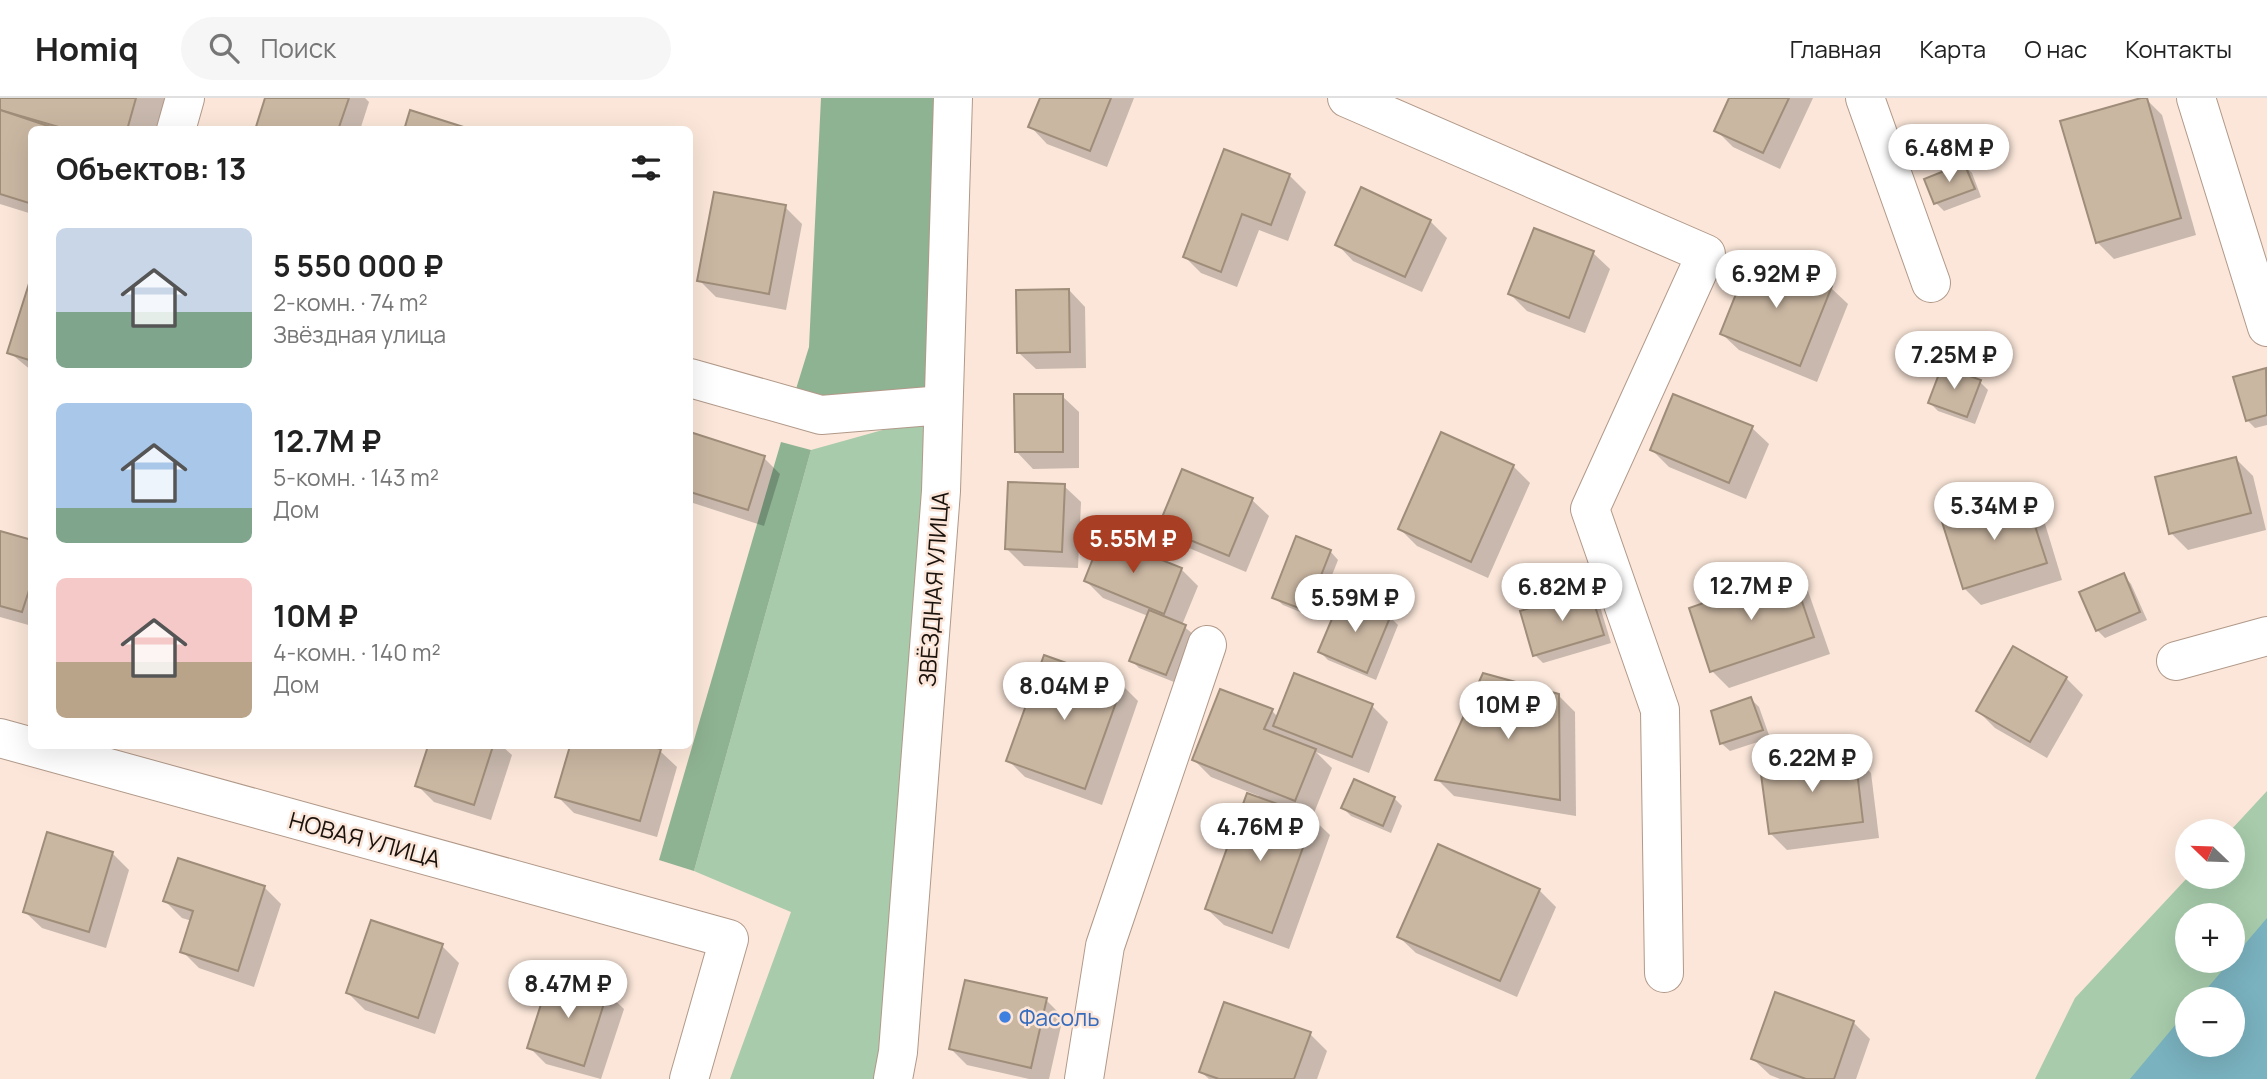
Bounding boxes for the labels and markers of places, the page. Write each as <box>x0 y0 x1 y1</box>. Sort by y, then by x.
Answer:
pin: 6.48M ₽ <box>1884 125 2014 184</box>
pin: 6.92M ₽ <box>1711 250 1841 310</box>
pin: 7.25M ₽ <box>1889 331 2019 391</box>
pin: 5.34M ₽ <box>1929 482 2059 542</box>
pin: 5.55M ₽ <box>1068 516 1198 575</box>
pin: 12.7M ₽ <box>1686 562 1816 622</box>
pin: 6.82M ₽ <box>1497 564 1627 623</box>
pin: 5.59M ₽ <box>1290 574 1420 634</box>
pin: 8.04M ₽ <box>999 662 1129 722</box>
pin: 10M ₽ <box>1459 682 1557 741</box>
pin: 6.22M ₽ <box>1747 734 1877 794</box>
pin: 4.76M ₽ <box>1195 804 1325 863</box>
pin: 8.47M ₽ <box>503 960 633 1020</box>
place label: Фасоль <box>1019 1001 1100 1033</box>
marker: Фасоль <box>997 1009 1013 1025</box>

